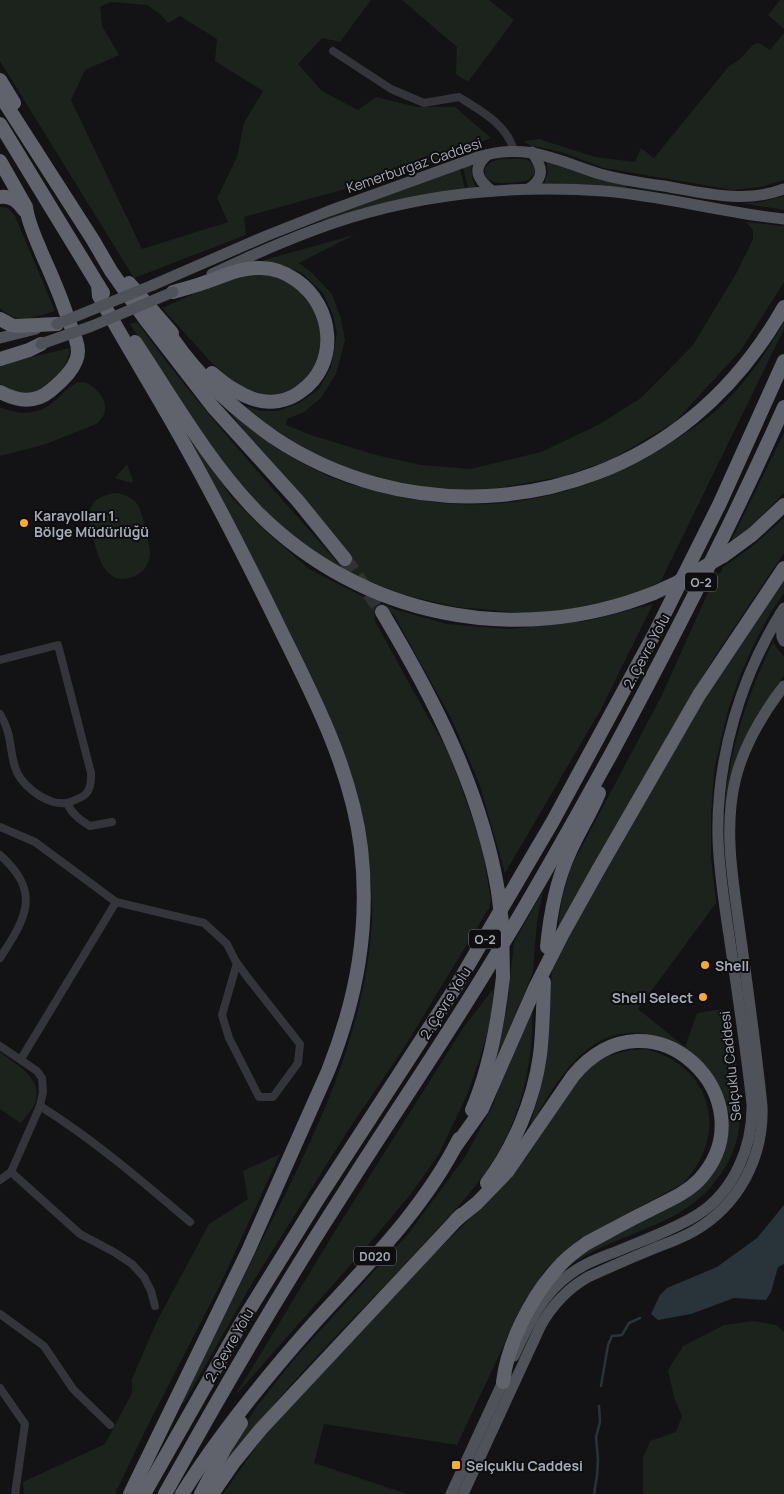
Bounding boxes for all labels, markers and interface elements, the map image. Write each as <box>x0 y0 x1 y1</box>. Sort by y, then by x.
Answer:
street label: Kemerburgaz Caddesi <box>344 133 484 197</box>
place label: Karayolları 1. Bölge Müdürlüğü <box>34 506 149 541</box>
marker: Karayolları 1. Bölge Müdürlüğü <box>18 517 30 529</box>
road number: O-2 <box>685 572 717 592</box>
street label: 2. Çevre Yolu <box>618 610 674 692</box>
road number: O-2 <box>469 930 501 949</box>
place label: Shell <box>715 956 749 975</box>
marker: Shell <box>699 959 711 971</box>
street label: 2. Çevre Yolu <box>415 963 475 1043</box>
place label: Shell Select <box>612 988 693 1007</box>
marker: Shell Select <box>697 991 709 1003</box>
street label: Selçuklu Caddesi <box>715 1010 745 1122</box>
road number: D020 <box>354 1246 396 1266</box>
street label: 2. Çevre Yolu <box>200 1305 258 1385</box>
place label: Selçuklu Caddesi <box>466 1456 583 1475</box>
marker: Selçuklu Caddesi <box>450 1459 462 1471</box>

